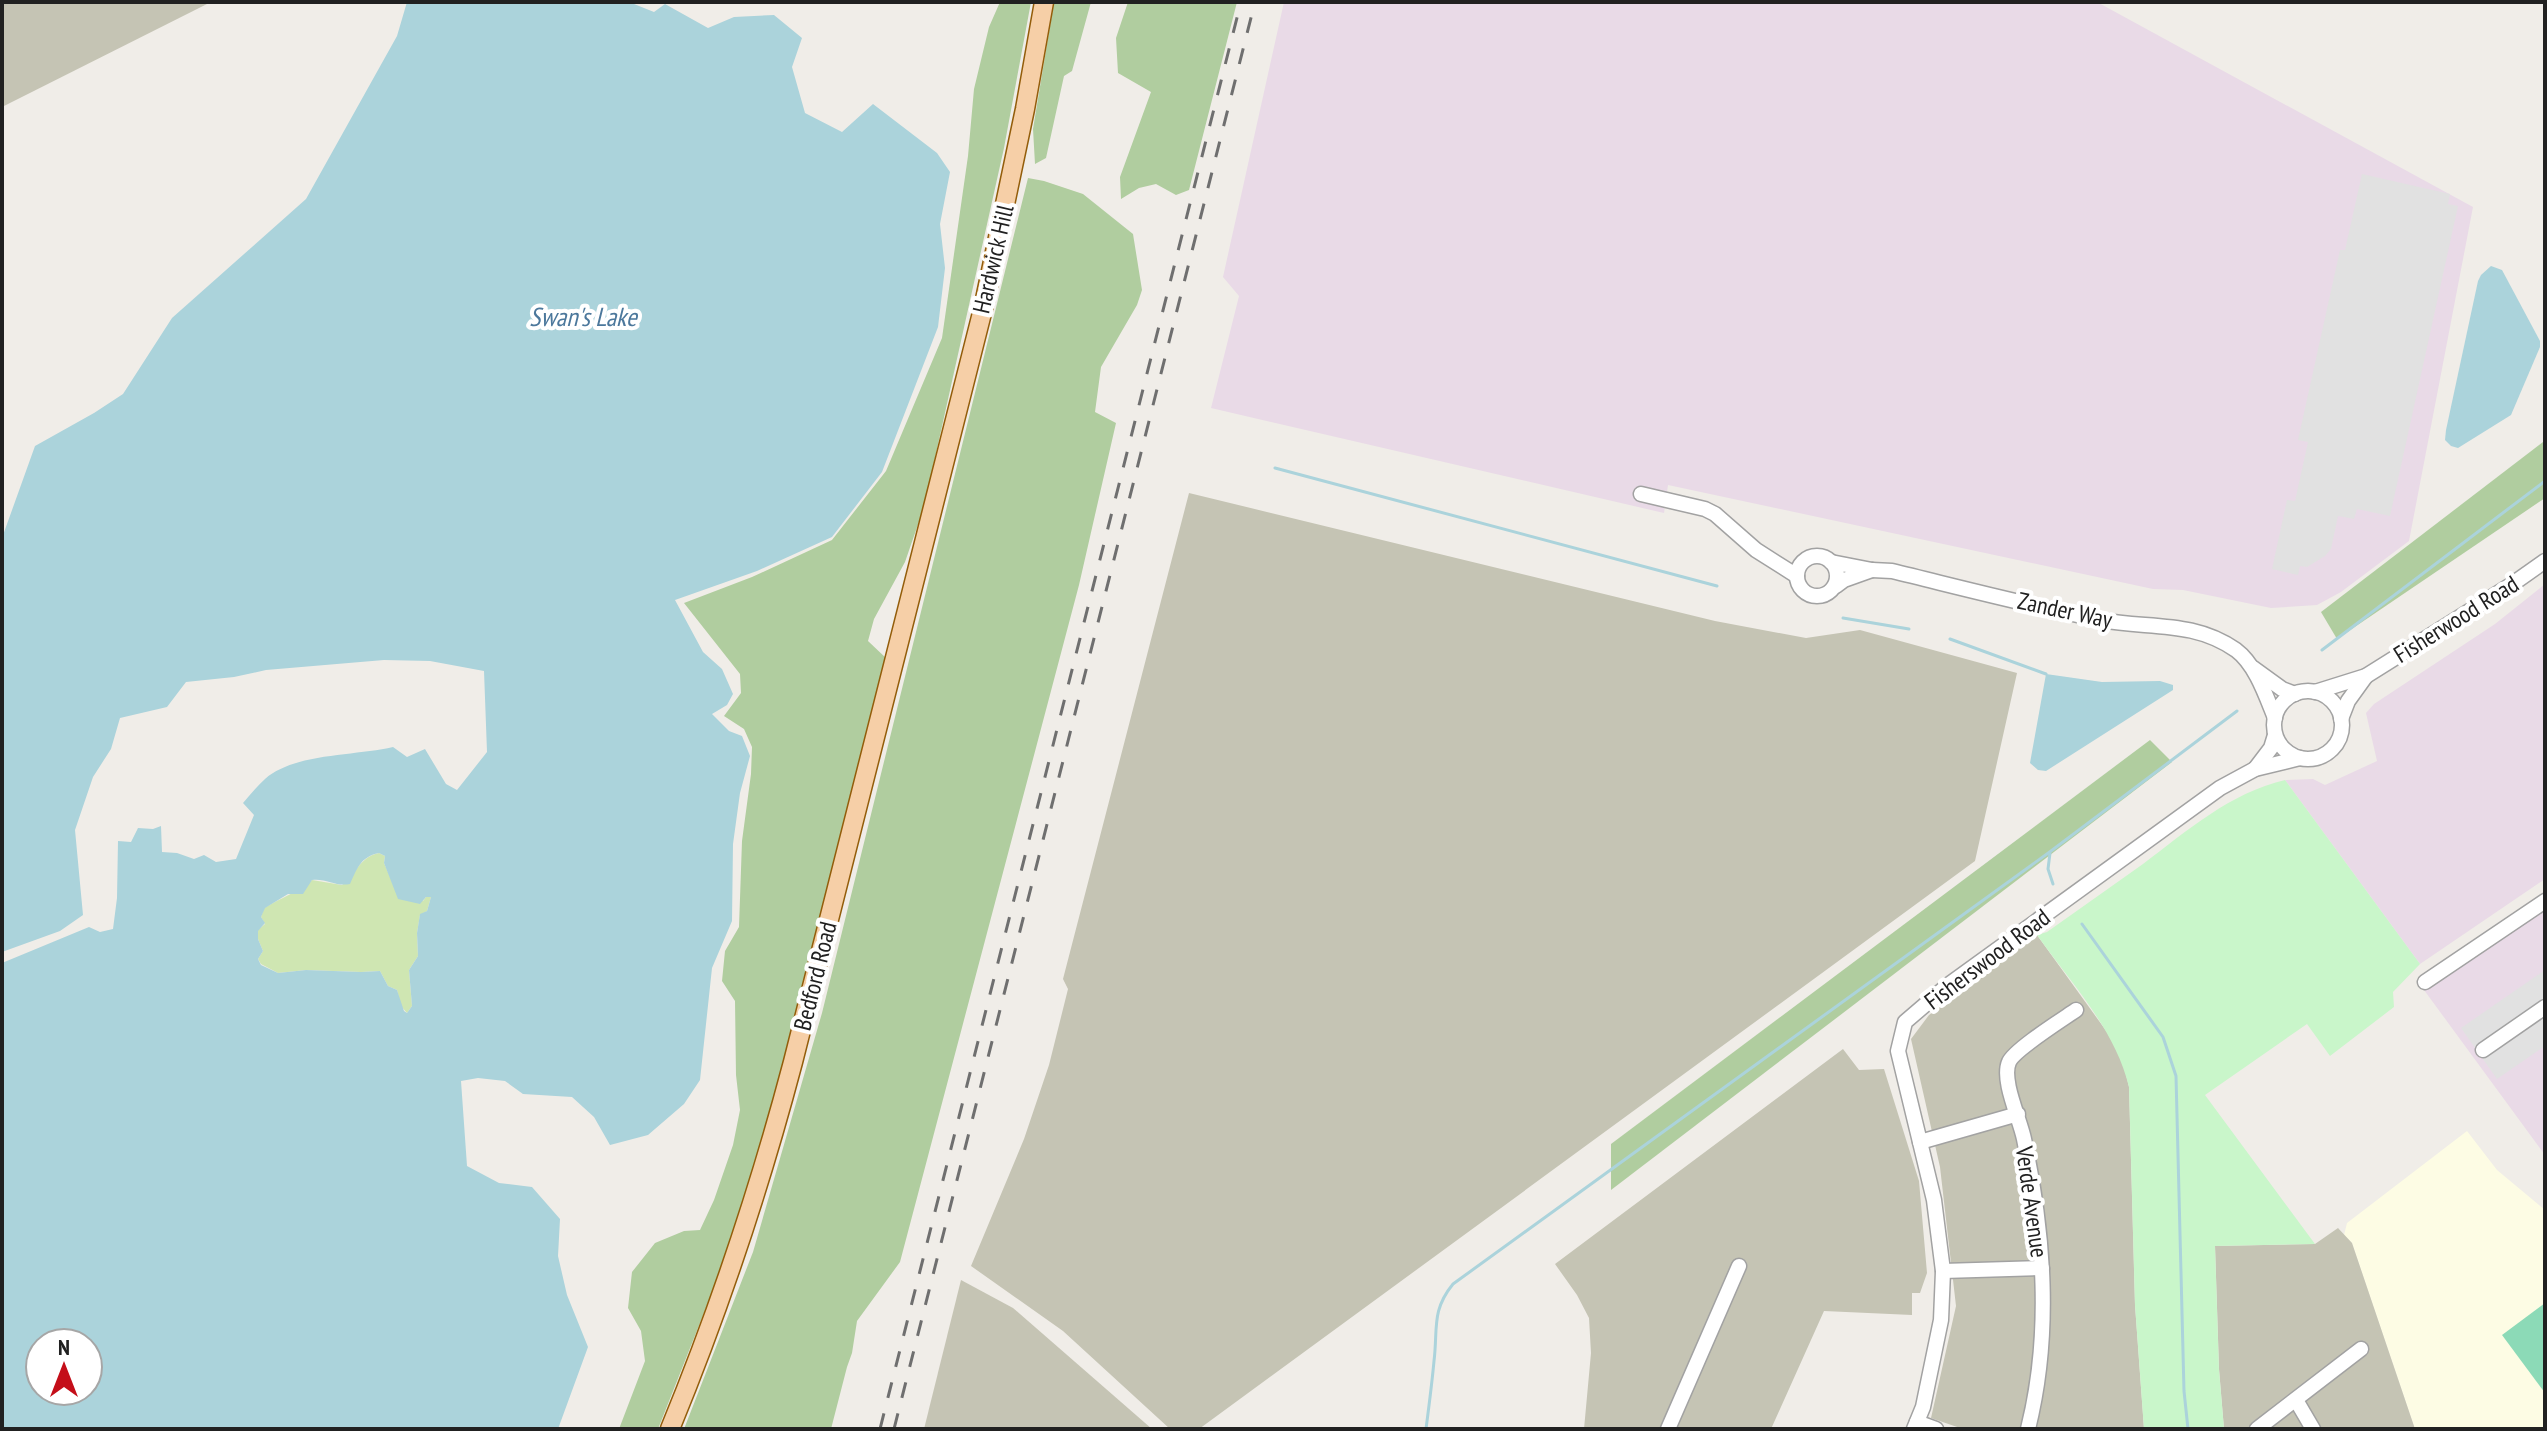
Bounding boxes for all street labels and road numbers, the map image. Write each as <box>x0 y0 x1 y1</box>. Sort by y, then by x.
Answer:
street label: Hardwick Hill <box>965 201 1021 316</box>
street label: Fisherwood Road <box>2388 568 2524 670</box>
street label: Zander Way <box>2015 585 2115 635</box>
street label: Fisherswood Road <box>1918 902 2056 1016</box>
street label: Bedford Road <box>787 918 843 1034</box>
street label: Verde Avenue <box>2009 1143 2055 1260</box>

